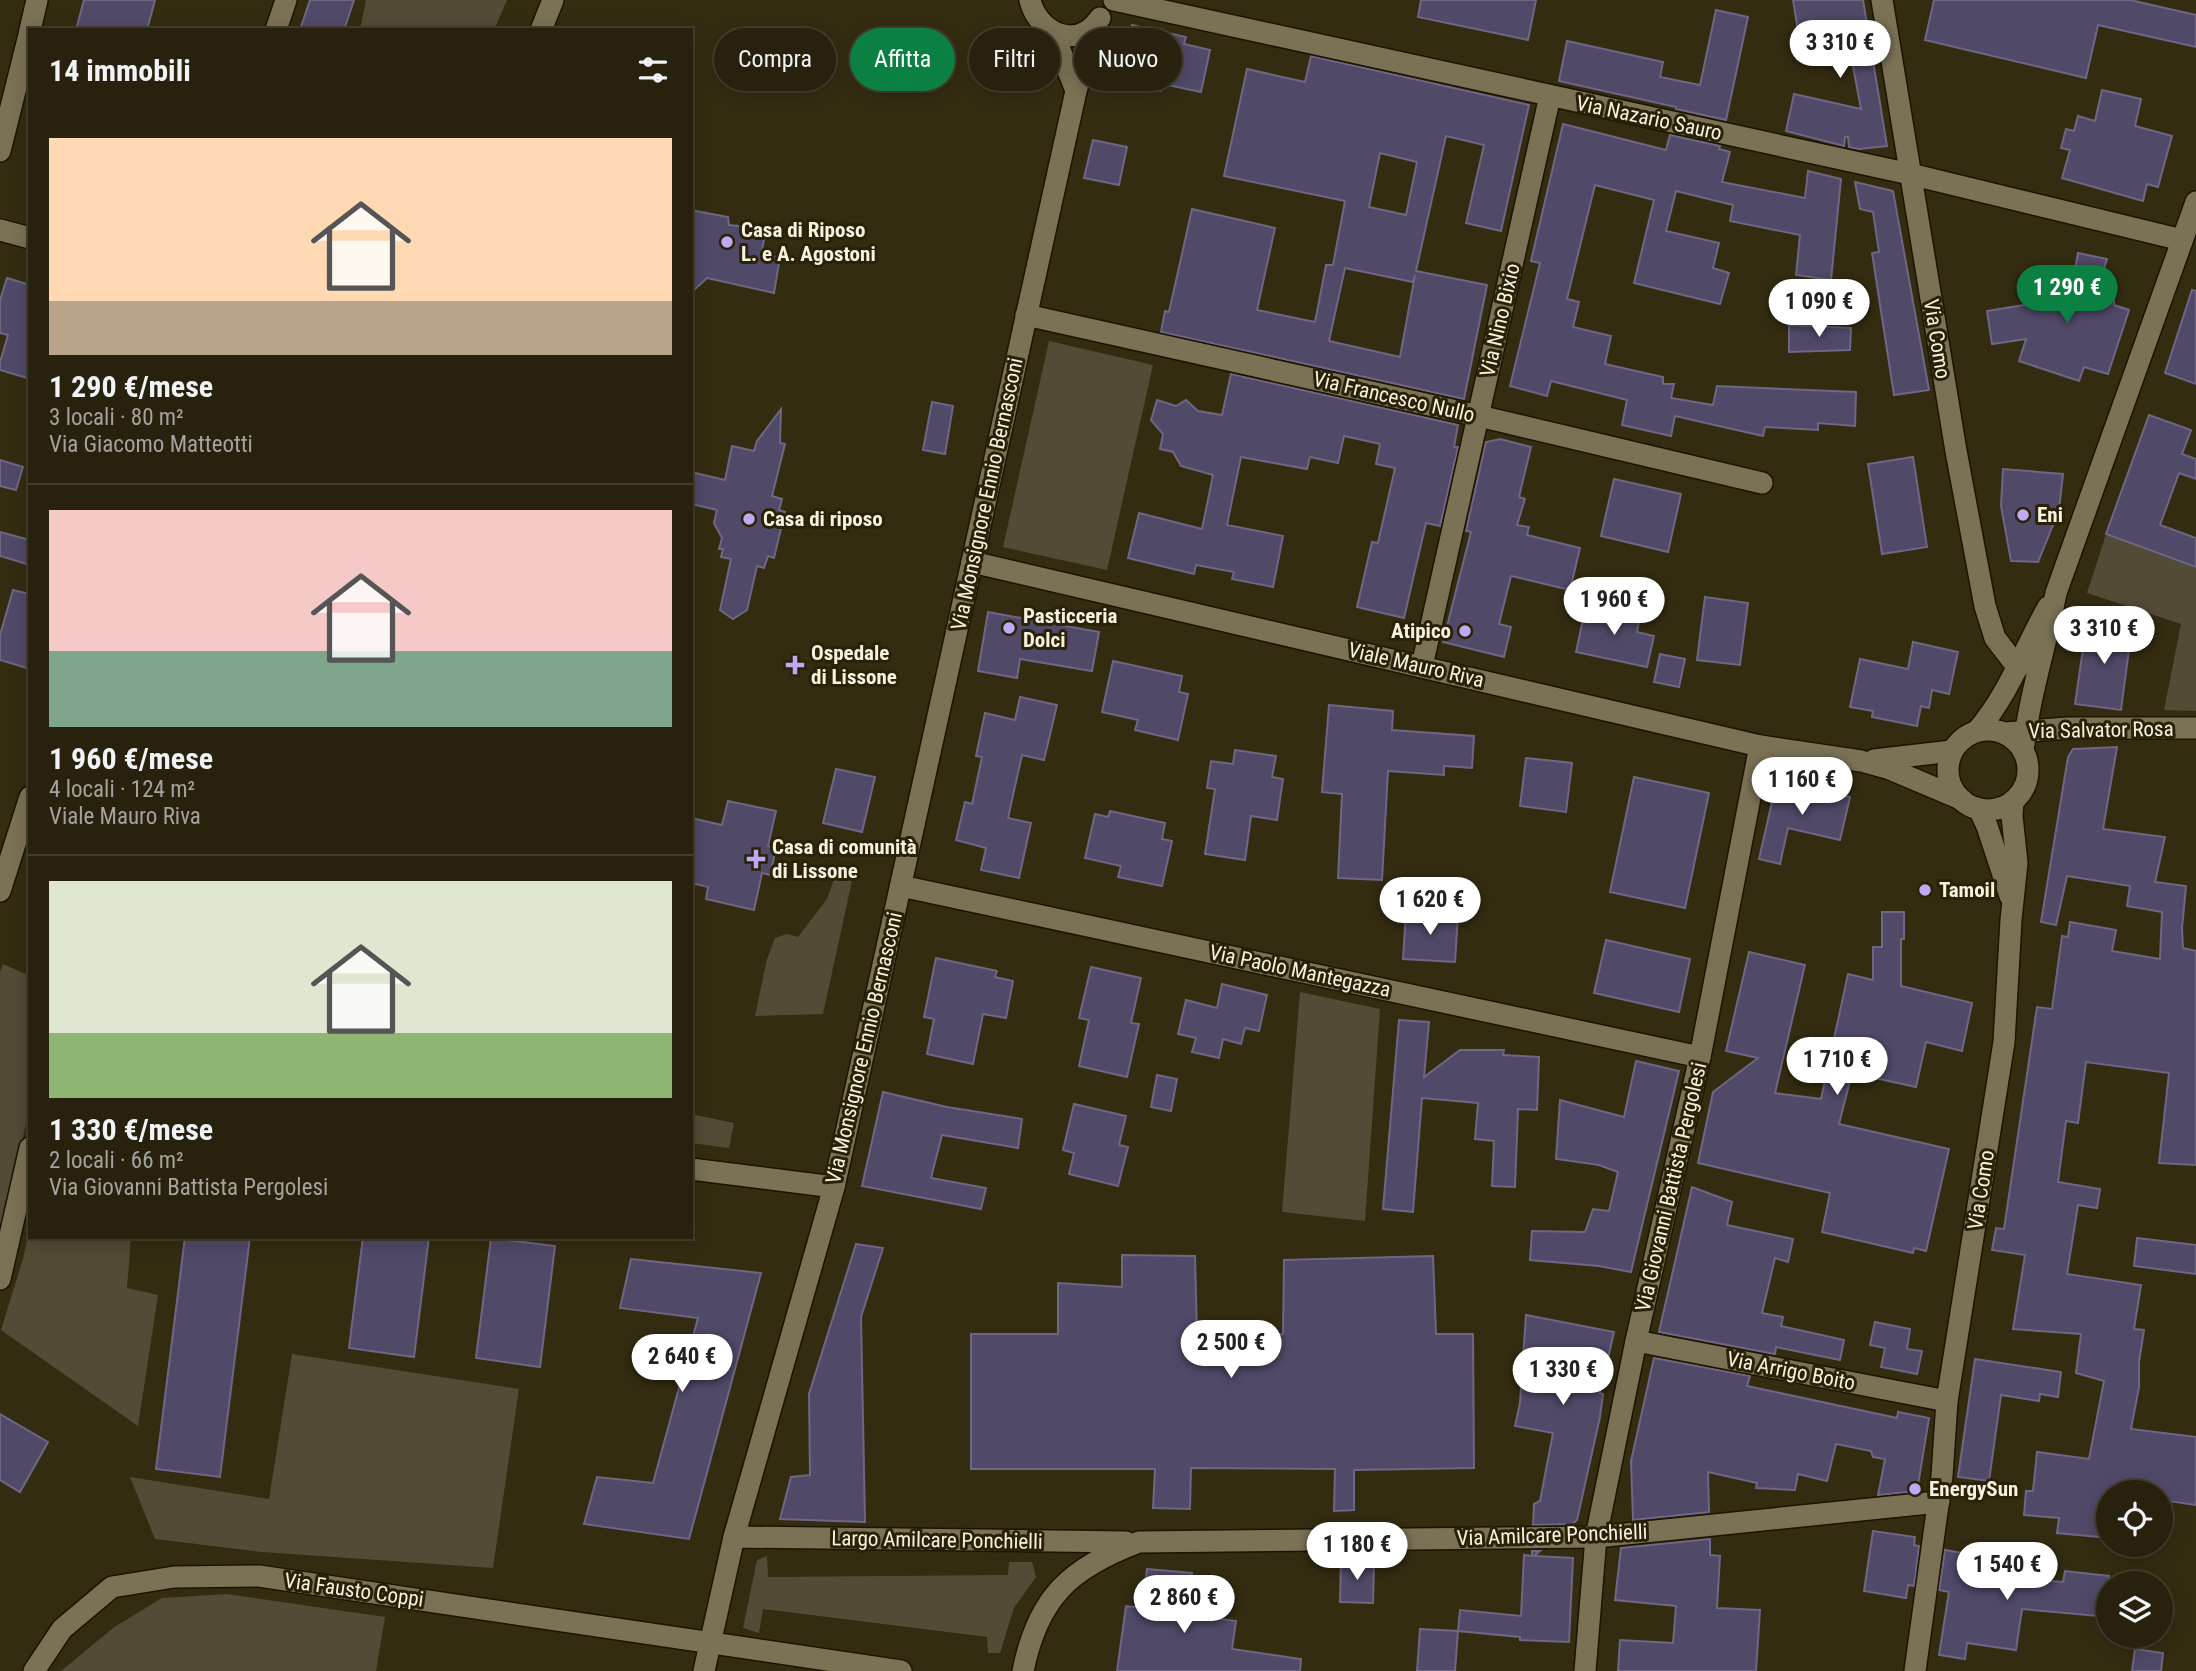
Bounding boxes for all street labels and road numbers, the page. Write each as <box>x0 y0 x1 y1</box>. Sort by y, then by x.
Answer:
street label: Via Nazario Sauro <box>1574 91 1724 145</box>
street label: Via Nino Bixio <box>1475 261 1525 379</box>
street label: Via Como <box>1919 297 1955 381</box>
street label: Via Monsignore Ennio Bernasconi <box>946 355 1028 633</box>
street label: Via Francesco Nullo <box>1311 367 1477 427</box>
street label: Viale Mauro Riva <box>1346 638 1486 692</box>
street label: Via Salvator Rosa <box>2028 717 2174 743</box>
street label: Via Monsignore Ennio Bernasconi <box>821 910 907 1186</box>
street label: Via Paolo Mantegazza <box>1207 940 1393 1002</box>
street label: Via Giovanni Battista Pergolesi <box>1631 1060 1711 1314</box>
street label: Via Como <box>1963 1148 1999 1232</box>
street label: Via Arrigo Boito <box>1725 1347 1857 1395</box>
street label: Via Amilcare Ponchielli <box>1456 1520 1648 1550</box>
street label: Largo Amilcare Ponchielli <box>831 1526 1043 1554</box>
street label: Via Fausto Coppi <box>283 1568 425 1612</box>

